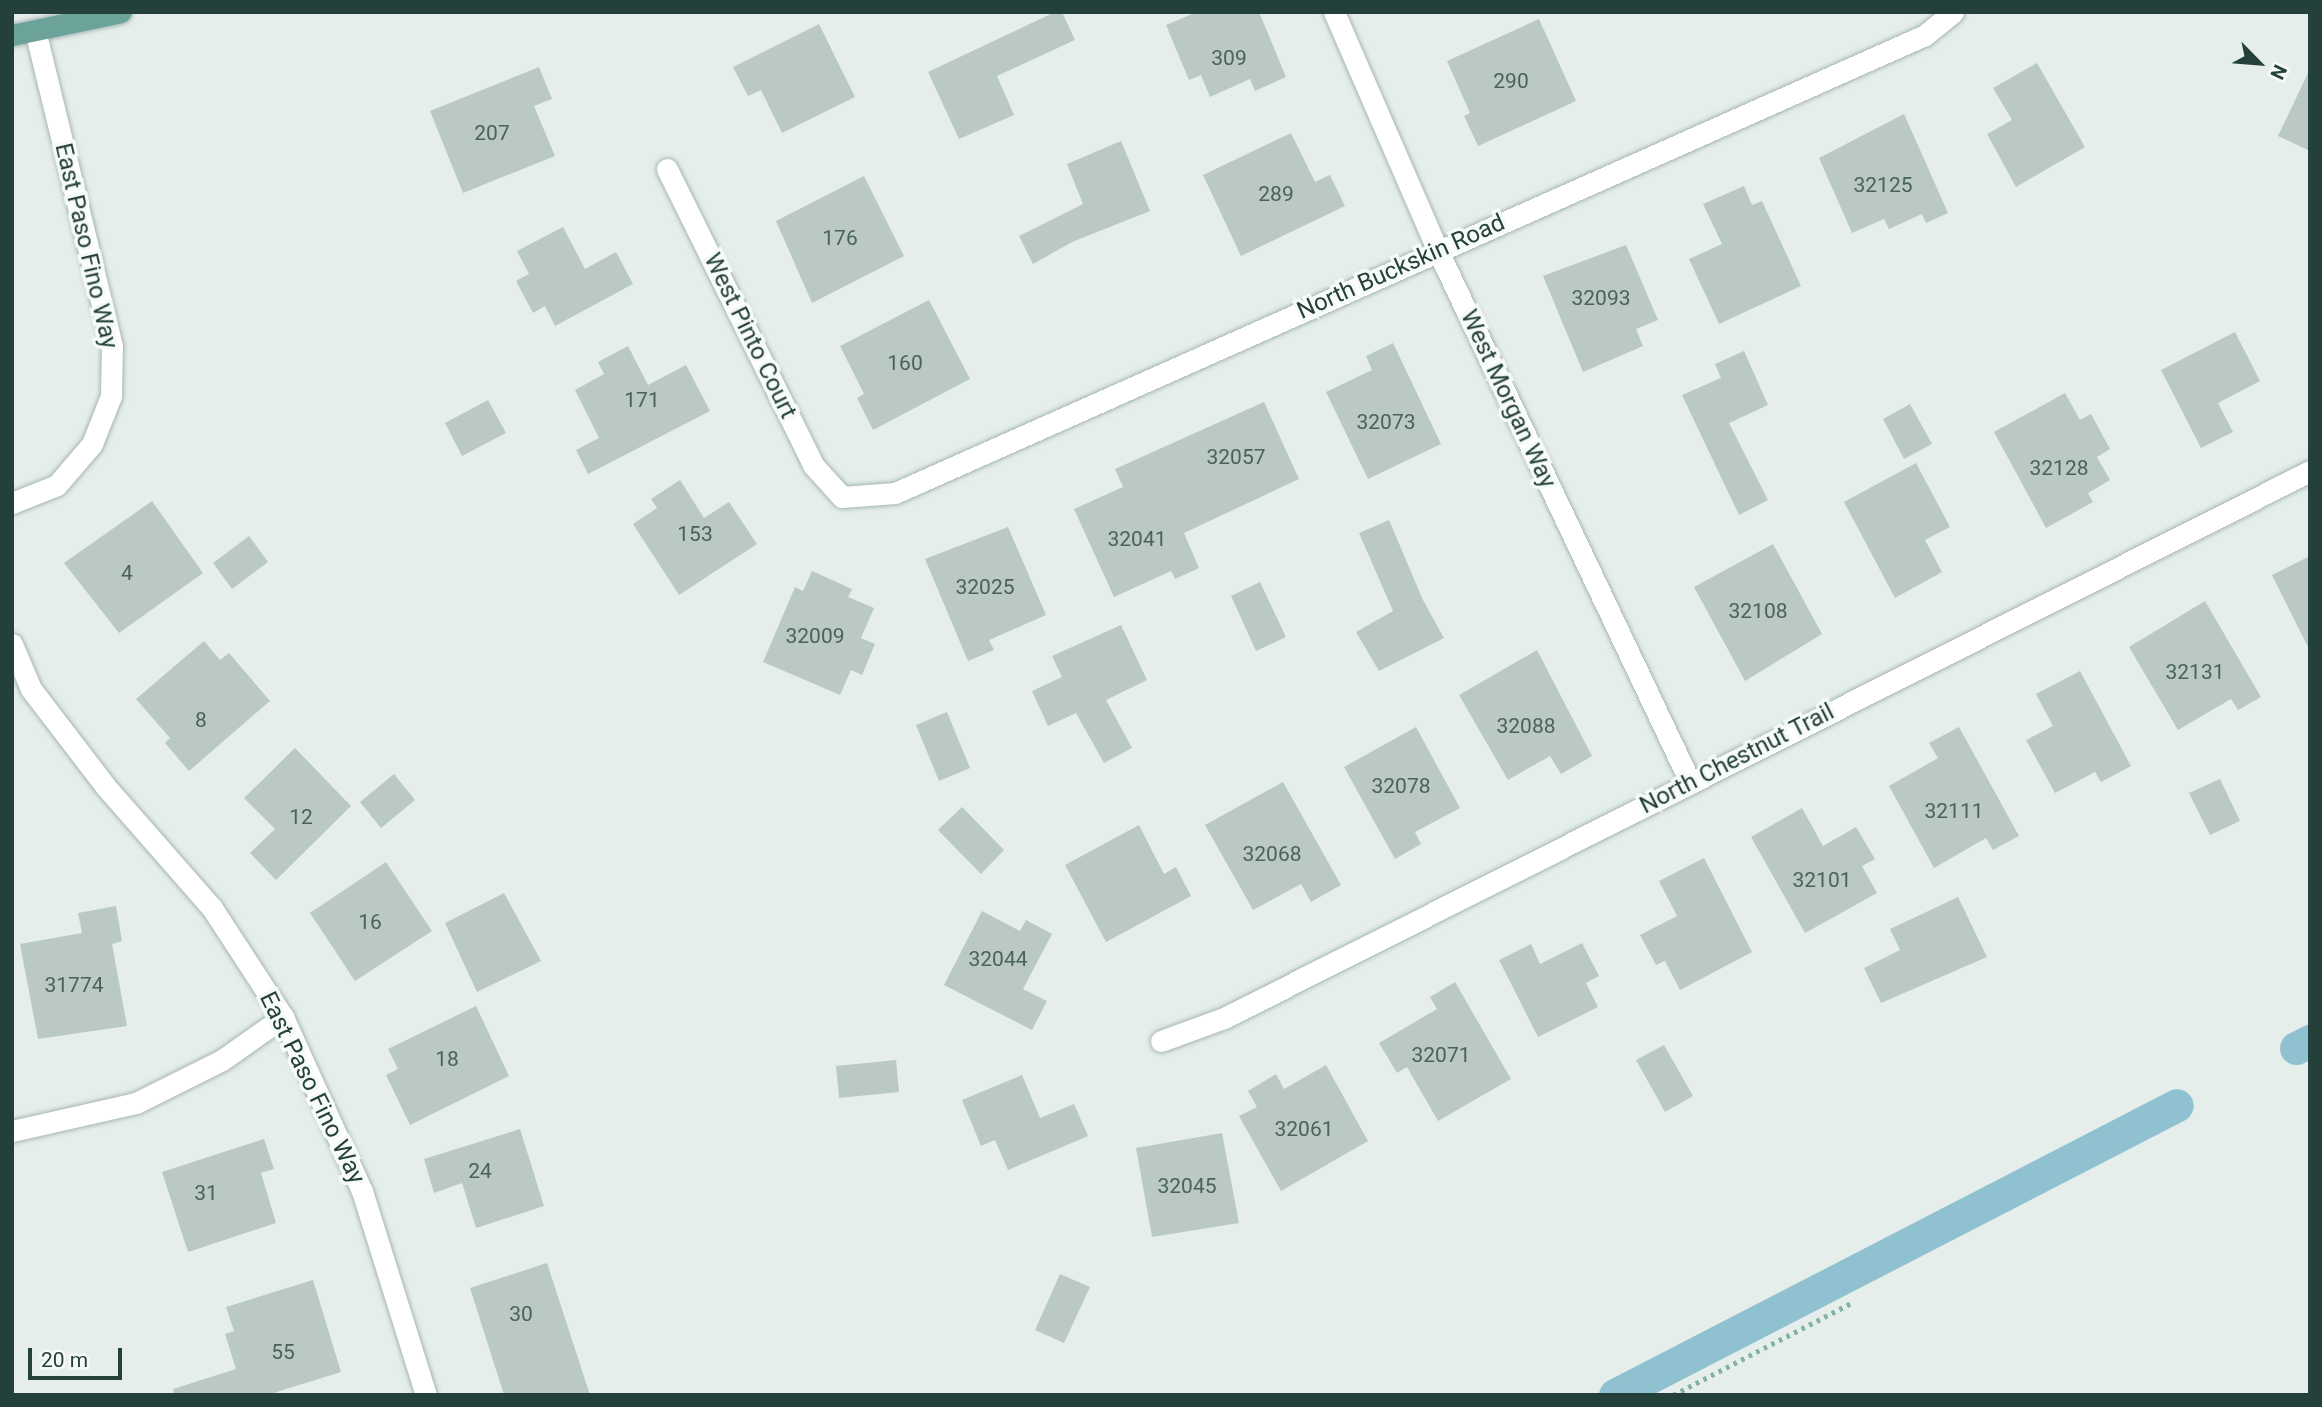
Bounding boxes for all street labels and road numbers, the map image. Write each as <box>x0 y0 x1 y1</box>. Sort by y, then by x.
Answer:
street label: East Paso Fino Way <box>48 140 124 352</box>
street label: North Buckskin Road <box>1293 208 1509 326</box>
street label: West Pinto Court <box>698 249 802 423</box>
street label: West Morgan Way <box>1454 305 1562 493</box>
street label: North Chestnut Trail <box>1635 697 1839 821</box>
street label: East Paso Fino Way <box>253 987 371 1189</box>

